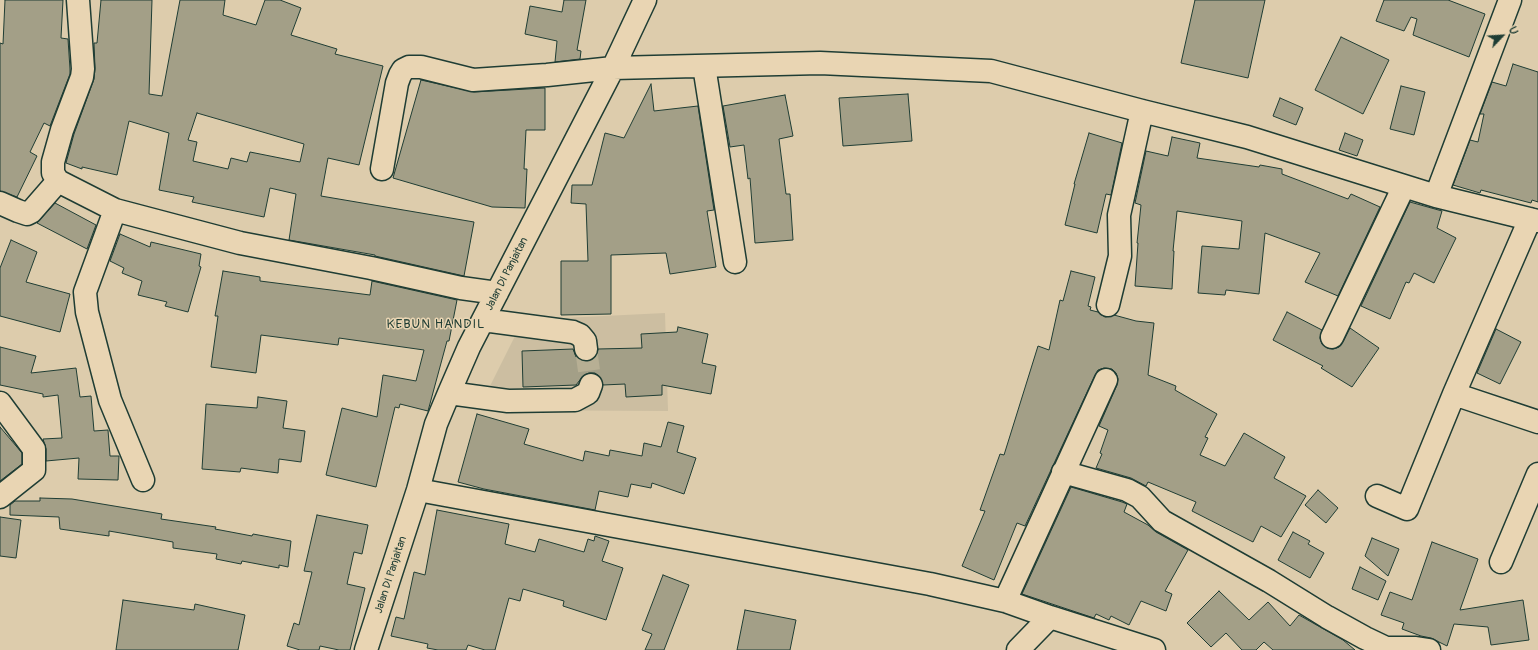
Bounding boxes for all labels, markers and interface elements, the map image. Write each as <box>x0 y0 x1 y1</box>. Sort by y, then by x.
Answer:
north arrow <box>1482 16 1522 56</box>
text: U <box>1506 25 1521 37</box>
street label: Jalan DI Panjaitan <box>483 235 531 313</box>
district label: KEBUN HANDIL <box>387 317 485 333</box>
street label: Jalan DI Panjaitan <box>372 535 410 615</box>

